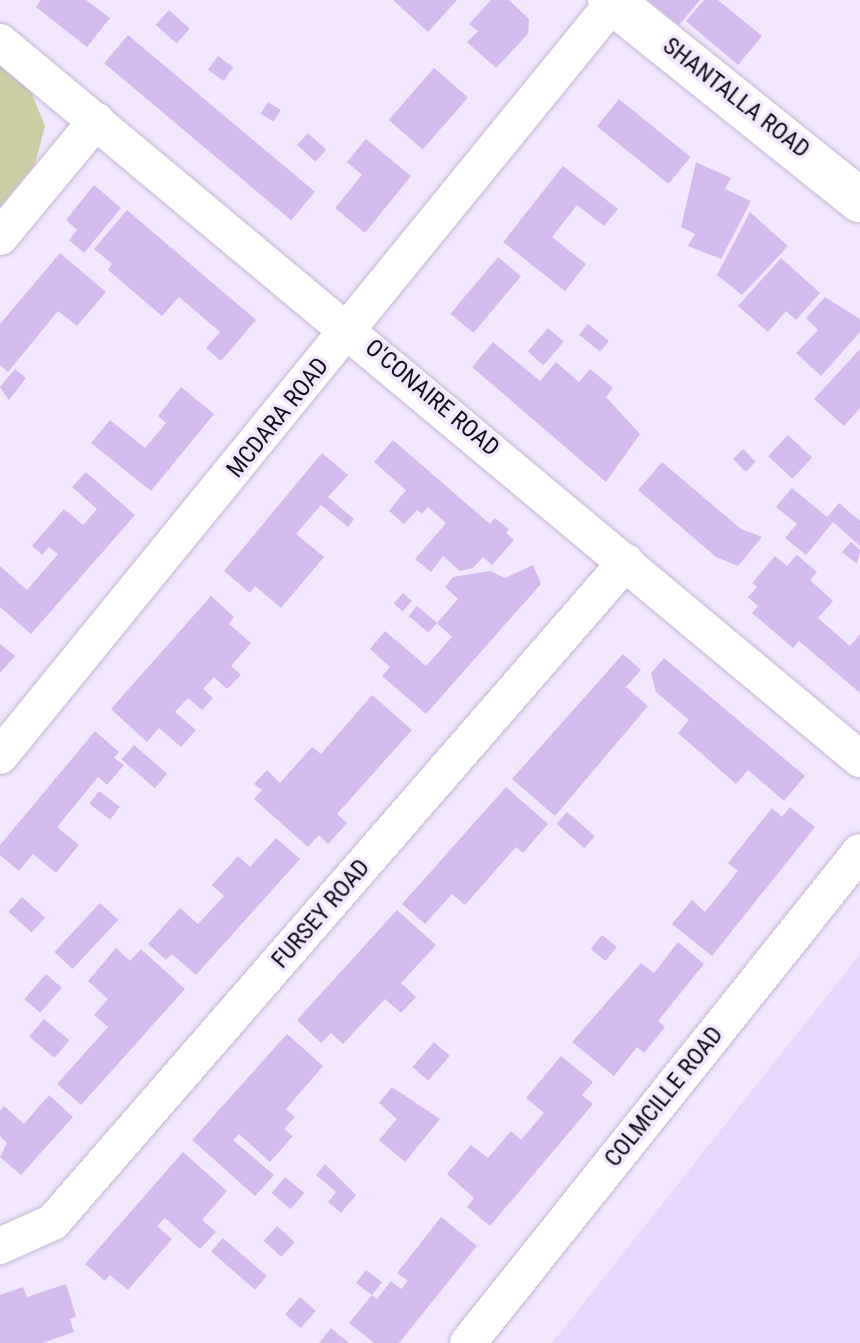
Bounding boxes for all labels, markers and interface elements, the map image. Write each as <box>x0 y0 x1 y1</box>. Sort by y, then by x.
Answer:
street label: SHANTALLA ROAD <box>657 32 815 164</box>
street label: O'CONAIRE ROAD <box>359 334 505 462</box>
street label: MCDARA ROAD <box>221 352 335 484</box>
street label: FURSEY ROAD <box>266 854 376 974</box>
street label: COLMCILLE ROAD <box>599 1021 729 1173</box>

